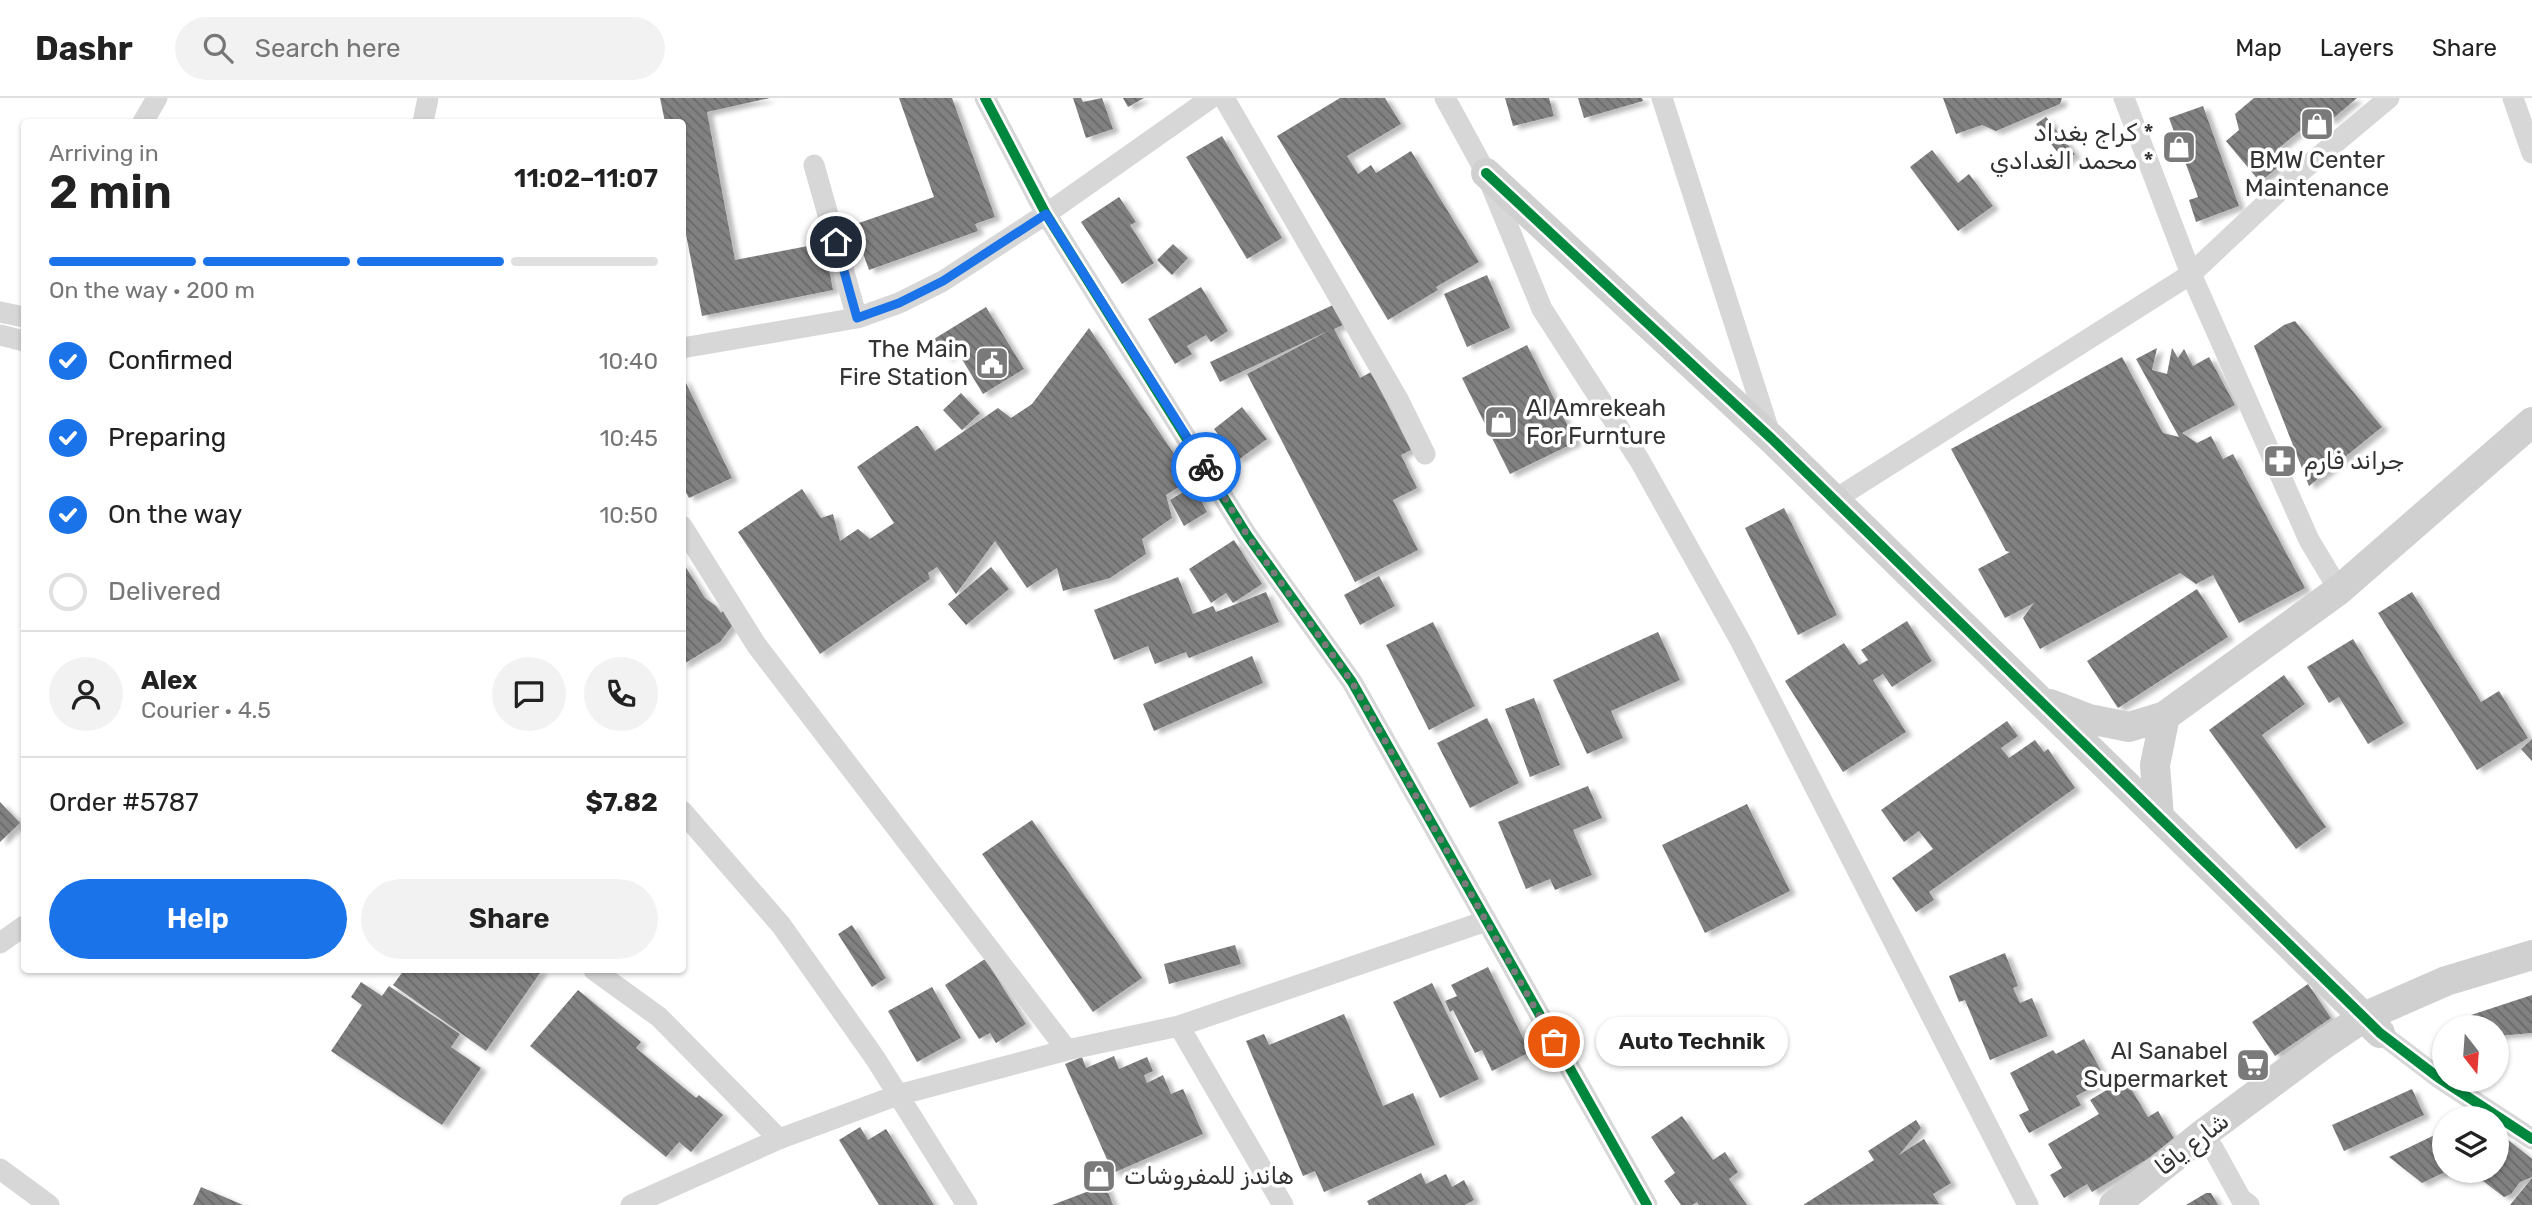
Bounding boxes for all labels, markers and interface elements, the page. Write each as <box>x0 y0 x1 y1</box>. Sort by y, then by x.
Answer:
search box <box>175 17 665 80</box>
text: Dashr <box>35 29 133 68</box>
icon: search <box>199 29 237 67</box>
text: Search here <box>255 33 401 64</box>
text: Map <box>2235 34 2282 62</box>
text: Layers <box>2320 34 2394 62</box>
text: Share <box>2432 34 2497 62</box>
shop icon: BMW Center Maintenance <box>2298 105 2336 143</box>
place label: كراج بغداد * محمد الغدادي * <box>1990 119 2154 178</box>
shop icon: كراج بغداد * محمد الغدادي * <box>2160 128 2198 166</box>
text: Arriving in <box>49 139 159 167</box>
place label: BMW Center Maintenance <box>2245 146 2389 202</box>
text: 11:02–11:07 <box>514 163 658 194</box>
text: 2 min <box>49 165 172 220</box>
pin <box>806 212 866 272</box>
icon: home <box>817 223 855 261</box>
text: On the way · 200 m <box>49 276 255 304</box>
place label: The Main Fire Station <box>839 335 968 391</box>
icon: check <box>49 342 87 380</box>
public building icon: The Main Fire Station <box>973 344 1011 382</box>
text: Confirmed <box>108 345 233 376</box>
text: 10:40 <box>599 347 658 375</box>
place label: Al Amrekeah For Furnture <box>1526 394 1666 450</box>
shop icon: Al Amrekeah For Furnture <box>1482 403 1520 441</box>
icon: check <box>49 419 87 457</box>
text: Preparing <box>108 422 226 453</box>
text: 10:45 <box>600 424 658 452</box>
courier <box>1171 432 1241 502</box>
pharmacy icon: جراند فارم <box>2261 442 2299 480</box>
place label: جراند فارم <box>2304 447 2404 477</box>
icon: bike <box>1187 448 1225 486</box>
icon: check <box>49 496 87 534</box>
text: On the way <box>108 499 242 530</box>
text: 10:50 <box>599 501 658 529</box>
text: Delivered <box>108 576 221 607</box>
button: person <box>49 657 123 731</box>
button: chat <box>492 657 566 731</box>
button: phone <box>584 657 658 731</box>
text: Alex <box>141 665 197 696</box>
text: Courier · 4.5 <box>141 696 271 724</box>
text: Order #5787 <box>49 787 199 818</box>
text: $7.82 <box>585 787 658 818</box>
button: Help <box>49 879 347 959</box>
button: Share <box>361 879 658 959</box>
pin <box>1524 1012 1584 1072</box>
north arrow <box>2432 1015 2510 1092</box>
map controls <box>2432 1015 2509 1183</box>
callout: Auto Technik <box>1596 1018 1788 1066</box>
icon: bag <box>1535 1023 1573 1061</box>
text: Auto Technik <box>1619 1027 1765 1055</box>
place label: Al Sanabel Supermarket <box>2084 1037 2228 1093</box>
supermarket icon: Al Sanabel Supermarket <box>2234 1046 2272 1084</box>
button: layers <box>2432 1106 2509 1183</box>
street label: شارع يافا <box>2150 1107 2236 1183</box>
shop icon: هاندز للمفروشات <box>1080 1157 1118 1195</box>
place label: هاندز للمفروشات <box>1124 1162 1294 1190</box>

